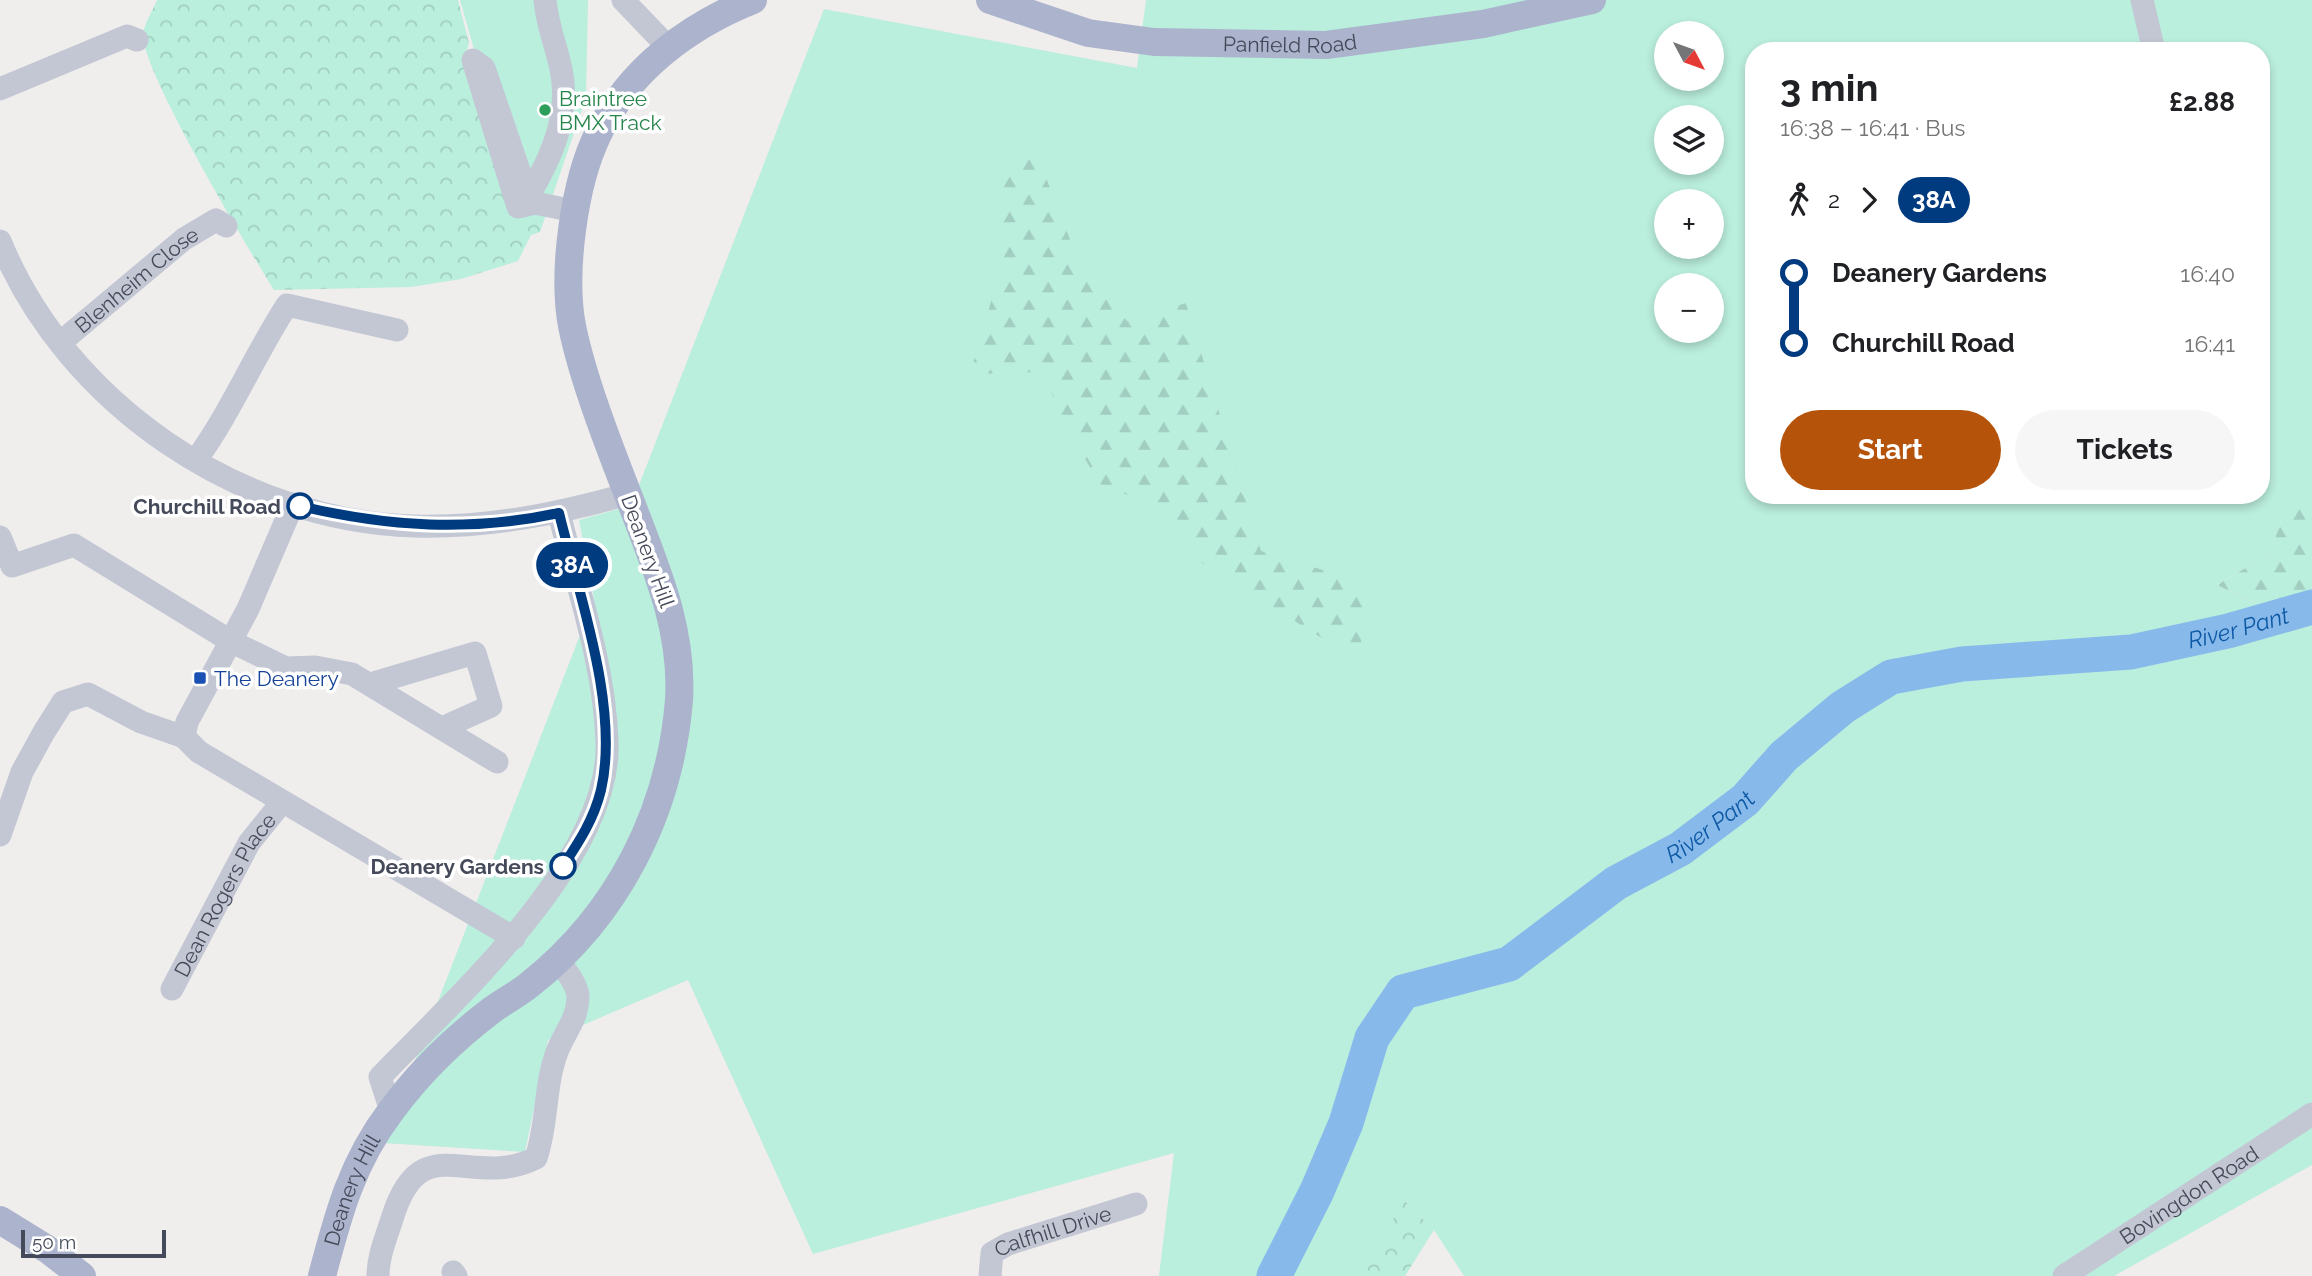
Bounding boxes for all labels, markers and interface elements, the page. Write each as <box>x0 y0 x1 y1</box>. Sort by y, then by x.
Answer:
north arrow <box>1654 21 1724 91</box>
map controls <box>1654 21 1724 343</box>
street label: Panfield Road <box>1223 29 1358 58</box>
text: 3 min <box>1780 65 1878 110</box>
place label: Braintree BMX Track <box>559 86 662 135</box>
text: £2.88 <box>2169 87 2235 117</box>
marker: Braintree BMX Track <box>537 102 553 118</box>
button: layers <box>1654 105 1724 175</box>
text: 16:38 – 16:41 · Bus <box>1780 114 1965 141</box>
icon: walk <box>1780 181 1818 219</box>
icon: forward <box>1850 181 1888 219</box>
text: 38A <box>1912 185 1956 214</box>
text: 2 <box>1828 186 1840 213</box>
button: + <box>1654 189 1724 259</box>
street label: Blenheim Close <box>69 221 203 338</box>
text: Deanery Gardens <box>1832 258 2047 288</box>
text: 16:40 <box>2180 260 2235 287</box>
button: − <box>1654 273 1724 343</box>
text: Churchill Road <box>1832 328 2015 358</box>
text: 16:41 <box>2185 330 2235 357</box>
button: Start <box>1780 410 2001 490</box>
button: Tickets <box>2015 410 2235 490</box>
street label: Deanery Hill <box>616 491 680 611</box>
marker: Churchill Road <box>287 493 313 519</box>
place label: Churchill Road <box>133 494 281 519</box>
line badge: 38A <box>532 542 612 588</box>
text: 38A <box>550 550 594 579</box>
water label: River Pant <box>2185 601 2292 653</box>
place label: The Deanery <box>214 666 339 691</box>
marker: The Deanery <box>192 670 208 686</box>
water label: River Pant <box>1661 785 1760 868</box>
street label: Dean Rogers Place <box>168 808 281 981</box>
marker: Deanery Gardens <box>550 853 576 879</box>
place label: Deanery Gardens <box>370 854 544 879</box>
street label: Deanery Hill <box>318 1129 385 1249</box>
street label: Bovingdon Road <box>2115 1140 2263 1249</box>
street label: Calfhill Drive <box>989 1200 1114 1262</box>
scale bar <box>21 1227 166 1259</box>
text: 50 m <box>32 1231 76 1253</box>

